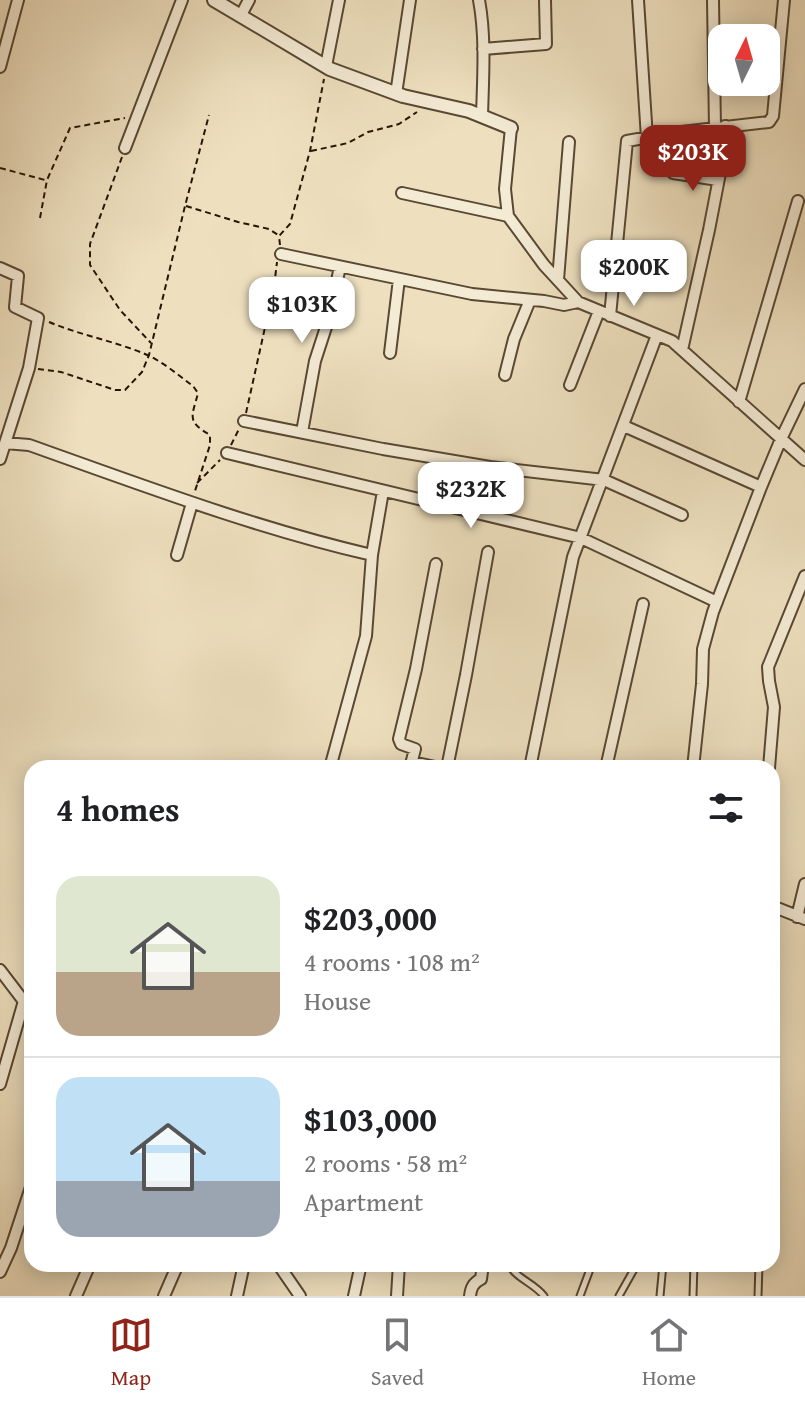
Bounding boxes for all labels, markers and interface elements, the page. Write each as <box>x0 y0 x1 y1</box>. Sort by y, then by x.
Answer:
north arrow <box>708 24 780 96</box>
map controls <box>708 24 780 96</box>
pin: $203K <box>637 125 749 193</box>
text: $203K <box>658 131 728 170</box>
pin: $200K <box>578 240 690 308</box>
text: $200K <box>599 246 669 285</box>
pin: $103K <box>246 277 358 345</box>
text: $103K <box>267 283 337 322</box>
pin: $232K <box>415 462 527 530</box>
text: $232K <box>436 468 506 507</box>
text: 4 homes <box>56 784 180 833</box>
icon: filters <box>704 786 748 830</box>
text: $203,000 <box>304 893 437 942</box>
icon: home <box>120 908 216 1004</box>
text: 4 rooms · 108 m² <box>304 942 480 981</box>
text: House <box>304 981 371 1020</box>
text: $103,000 <box>304 1094 437 1143</box>
icon: home <box>120 1109 216 1205</box>
text: 2 rooms · 58 m² <box>304 1143 467 1182</box>
text: Apartment <box>304 1182 423 1221</box>
tab: Map <box>109 1313 153 1393</box>
tab: Saved <box>371 1313 424 1393</box>
tab: Home <box>642 1313 696 1393</box>

